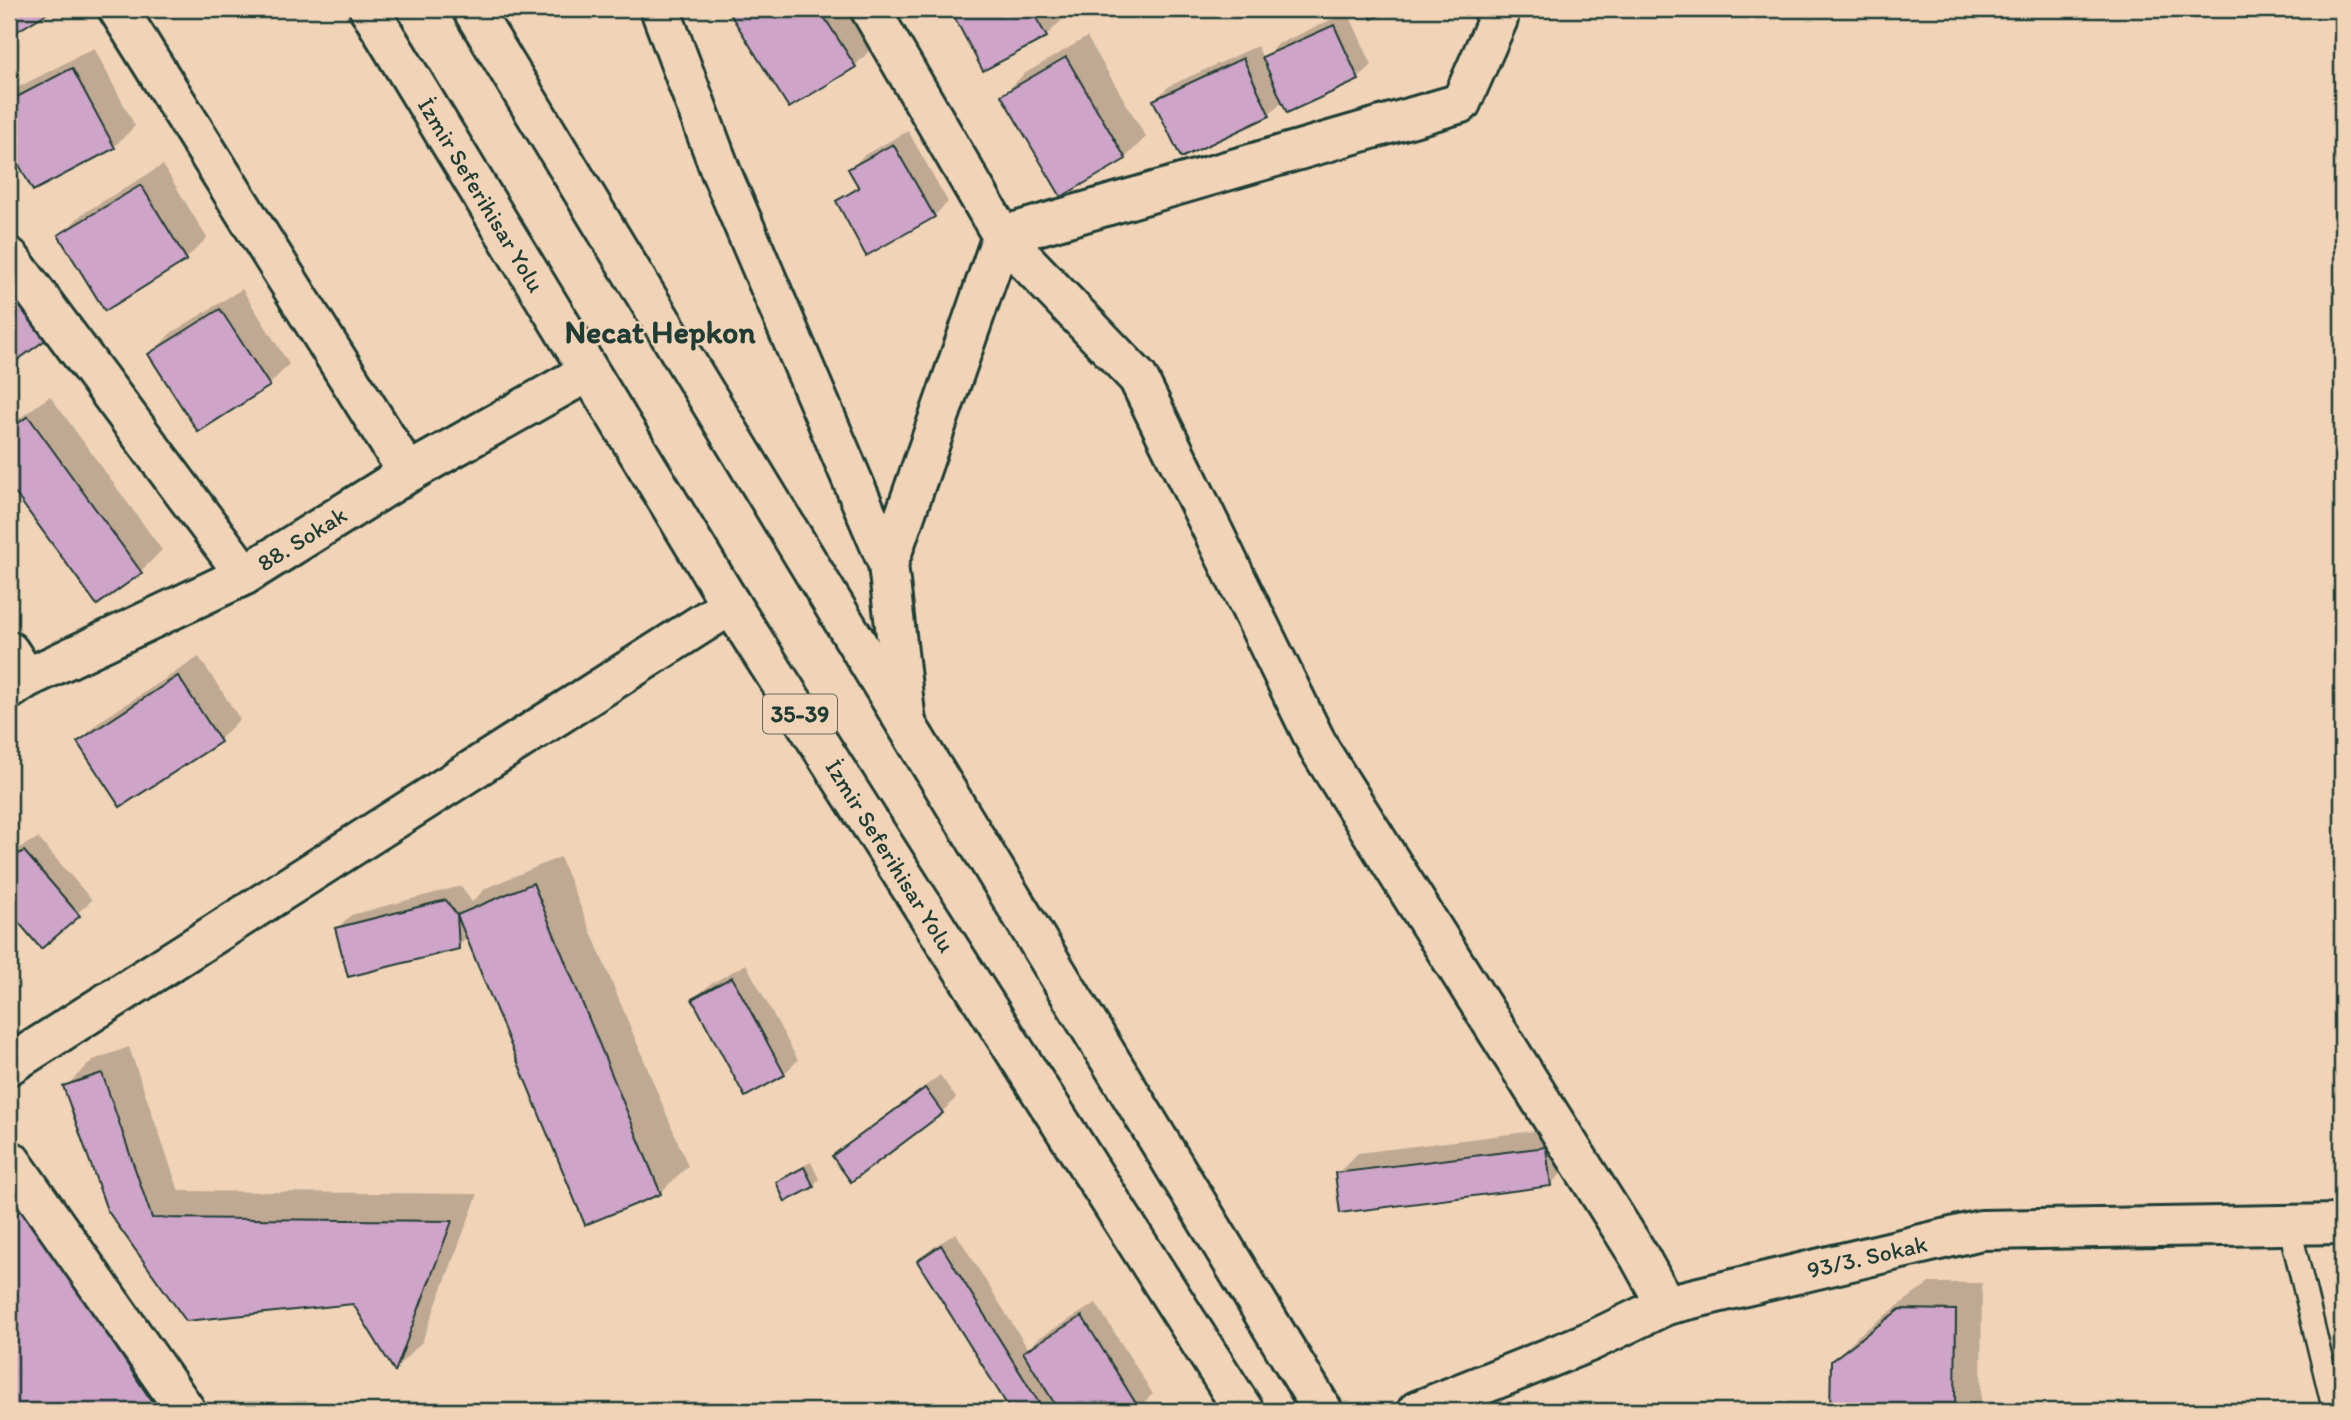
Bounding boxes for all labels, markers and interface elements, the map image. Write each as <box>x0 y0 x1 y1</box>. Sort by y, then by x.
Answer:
street label: İzmir Seferihisar Yolu <box>412 92 551 297</box>
district label: Necat Hepkon <box>565 313 756 351</box>
street label: 88. Sokak <box>252 500 352 577</box>
road number: 35-39 <box>763 694 837 734</box>
street label: İzmir Seferihisar Yolu <box>819 754 962 958</box>
street label: 93/3. Sokak <box>1804 1229 1930 1284</box>

